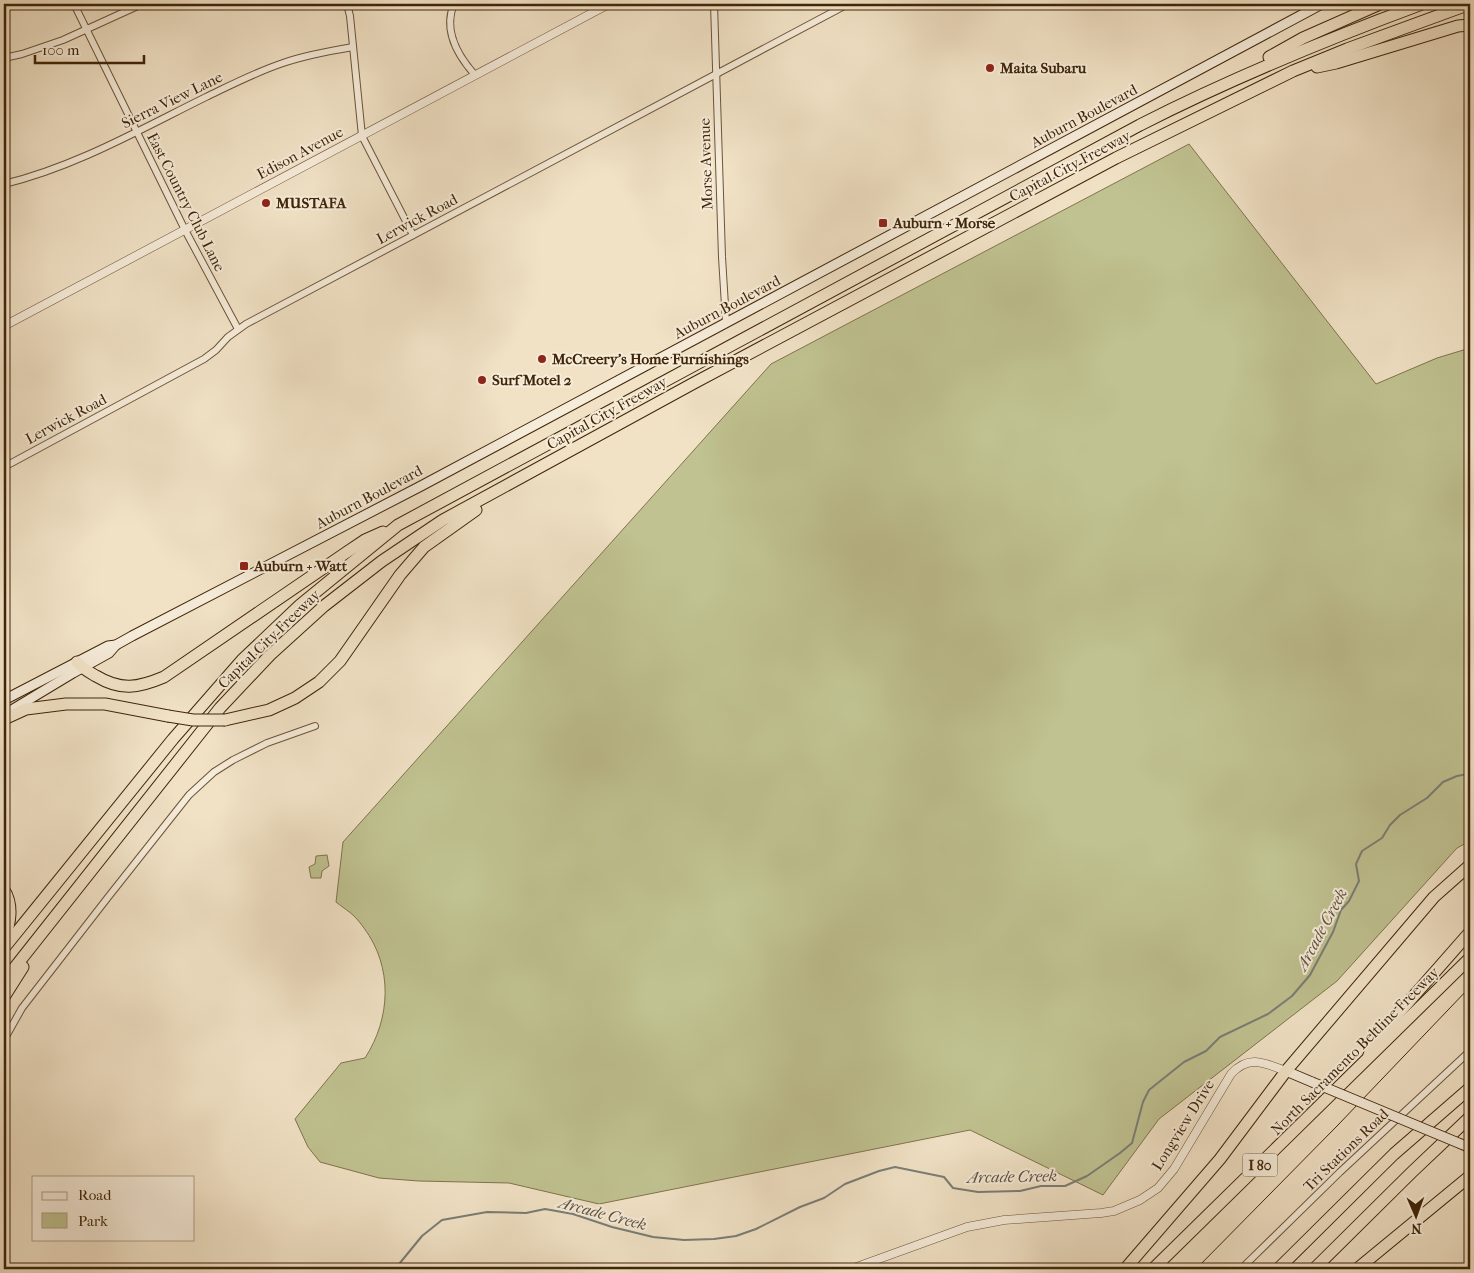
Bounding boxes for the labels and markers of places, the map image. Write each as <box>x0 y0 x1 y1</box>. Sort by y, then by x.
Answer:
place label: Maita Subaru <box>999 59 1087 77</box>
marker: Maita Subaru <box>984 62 996 74</box>
place label: MUSTAFA <box>275 194 347 212</box>
marker: MUSTAFA <box>260 197 272 209</box>
place label: Auburn + Morse <box>892 214 996 232</box>
marker: Auburn + Morse <box>877 217 889 229</box>
place label: McCreery's Home Furnishings <box>551 350 749 368</box>
marker: McCreery's Home Furnishings <box>536 353 548 365</box>
place label: Surf Motel 2 <box>492 371 572 389</box>
marker: Surf Motel 2 <box>476 374 488 386</box>
place label: Auburn + Watt <box>253 557 348 575</box>
marker: Auburn + Watt <box>238 560 250 572</box>

